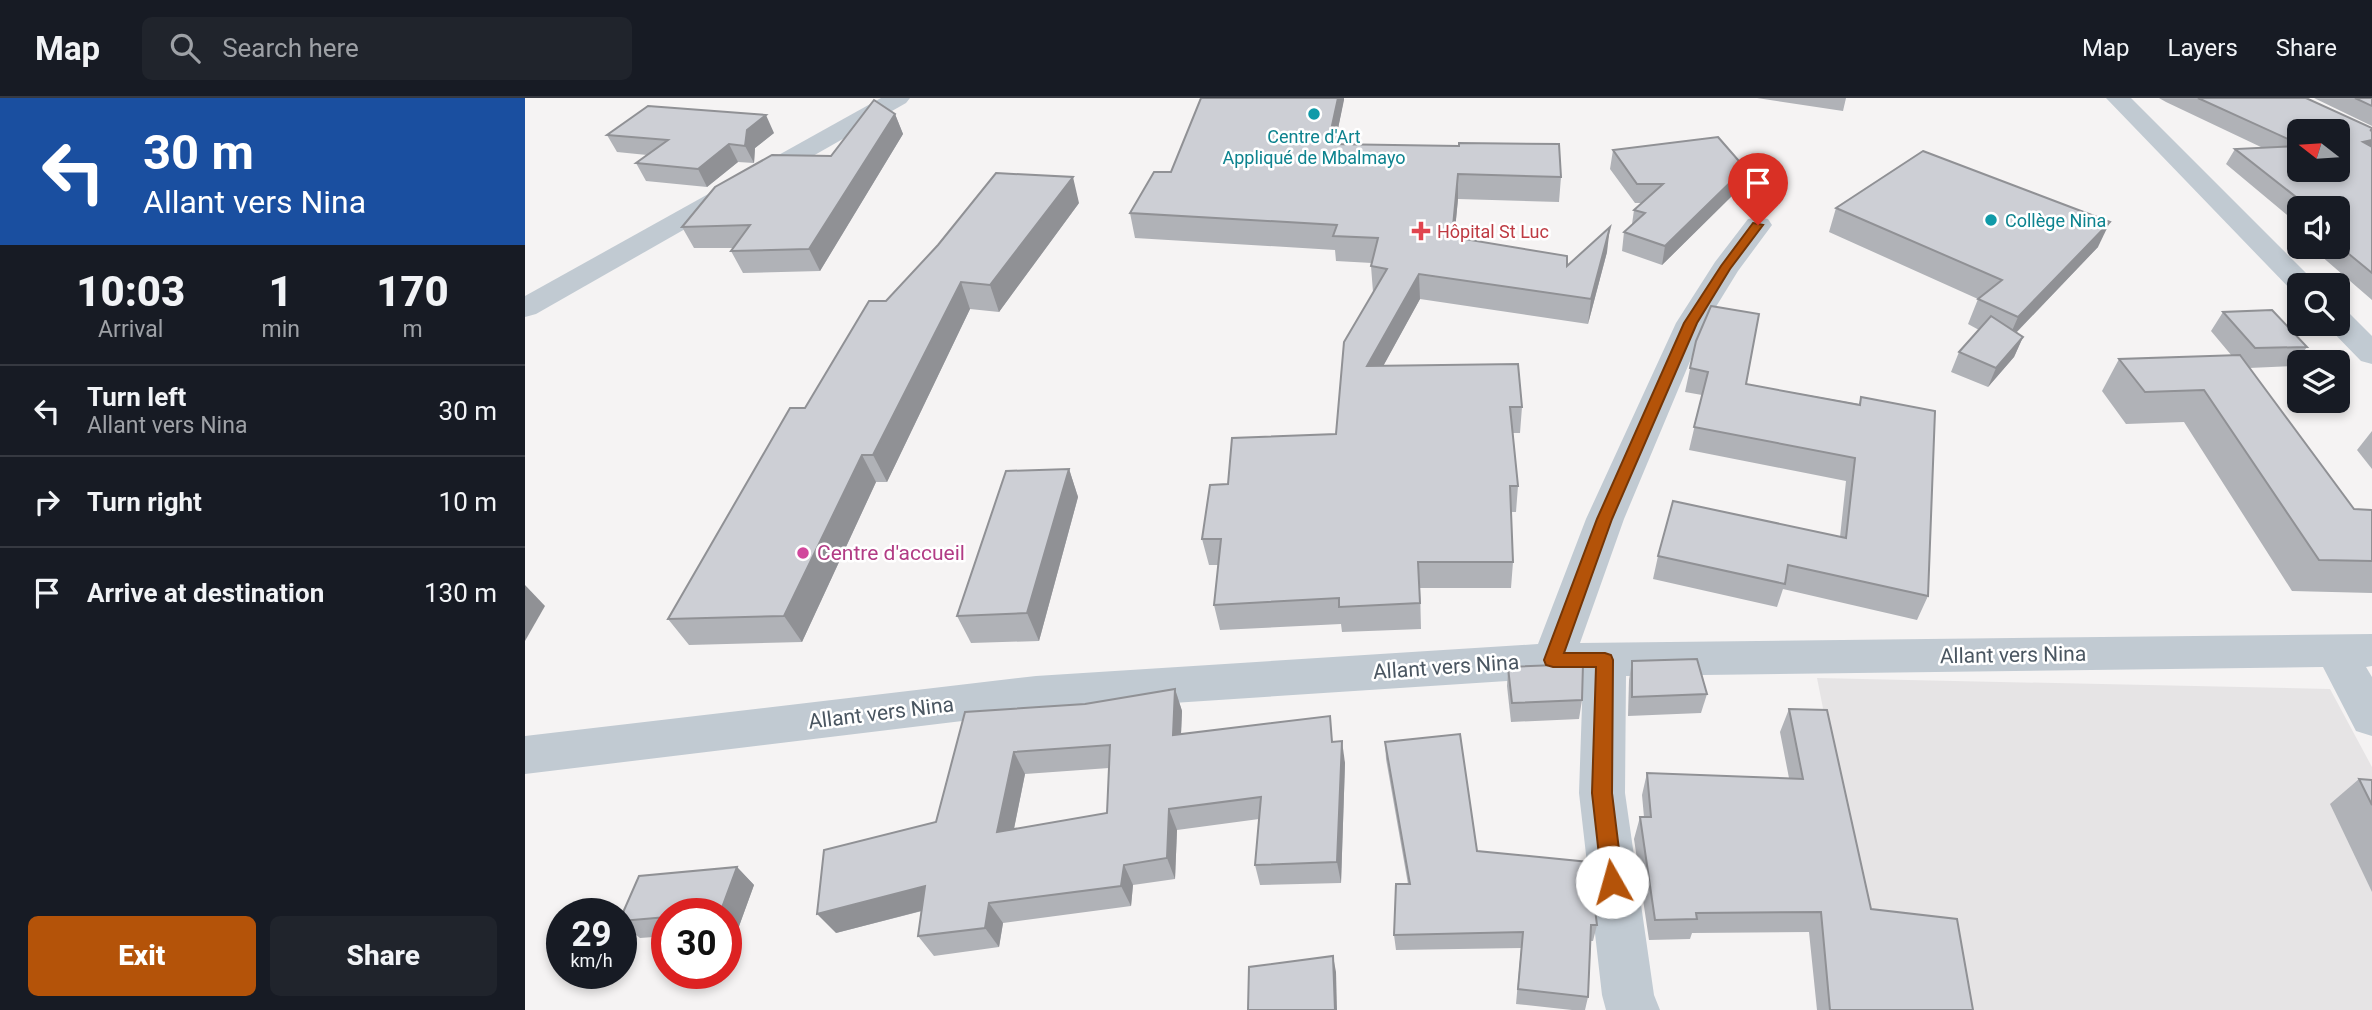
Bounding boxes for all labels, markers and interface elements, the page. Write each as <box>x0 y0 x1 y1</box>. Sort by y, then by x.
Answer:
search box <box>142 17 632 80</box>
text: Map <box>35 29 100 68</box>
icon: search <box>166 29 204 67</box>
text: Search here <box>222 33 359 63</box>
text: Map <box>2082 34 2130 62</box>
text: Layers <box>2168 34 2238 62</box>
text: Share <box>2276 34 2337 62</box>
marker: Centre d'Art Appliqué de Mbalmayo <box>1306 106 1322 122</box>
north arrow <box>2287 119 2350 182</box>
map controls <box>2287 119 2350 413</box>
text: 30 m <box>143 124 254 181</box>
icon: left <box>28 126 119 217</box>
place label: Centre d'Art Appliqué de Mbalmayo <box>1222 126 1406 168</box>
pin <box>1728 153 1788 225</box>
icon: arrive <box>1739 164 1777 202</box>
text: Allant vers Nina <box>143 183 366 221</box>
button: sound <box>2287 196 2350 259</box>
place label: Collège Nina <box>2005 210 2106 231</box>
marker: Collège Nina <box>1983 212 1999 228</box>
marker: Hôpital St Luc <box>1411 221 1431 241</box>
place label: Hôpital St Luc <box>1437 221 1549 242</box>
text: 10:03 <box>76 267 185 316</box>
text: 1 <box>269 267 293 316</box>
text: 170 <box>376 267 449 316</box>
button: search <box>2287 273 2350 336</box>
text: Arrival <box>98 316 163 343</box>
text: min <box>261 316 300 343</box>
text: m <box>402 316 423 343</box>
button: layers <box>2287 350 2350 413</box>
text: Turn left <box>87 382 186 412</box>
icon: left <box>28 392 66 430</box>
text: 30 m <box>439 396 497 426</box>
text: Allant vers Nina <box>87 412 247 439</box>
icon: right <box>28 483 66 521</box>
text: Turn right <box>87 487 202 517</box>
text: 10 m <box>439 487 497 517</box>
place label: Centre d'accueil <box>817 541 965 565</box>
marker: Centre d'accueil <box>795 545 811 561</box>
icon: arrive <box>28 574 66 612</box>
text: Arrive at destination <box>87 578 324 608</box>
text: 130 m <box>424 578 497 608</box>
street label: Allant vers Nina <box>1940 642 2086 668</box>
street label: Allant vers Nina <box>1372 650 1520 684</box>
street label: Allant vers Nina <box>807 692 955 734</box>
position arrow <box>1575 845 1649 919</box>
speed limit sign: 30 <box>651 898 742 989</box>
text: 29 <box>571 914 612 955</box>
button: Exit <box>28 916 256 996</box>
button: Share <box>270 916 497 996</box>
text: km/h <box>570 950 613 971</box>

